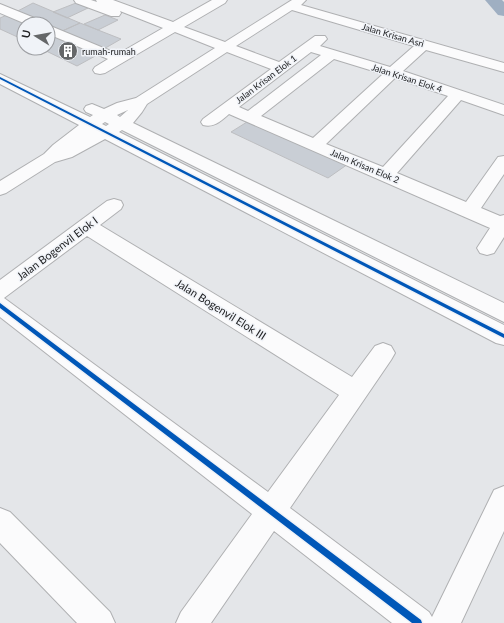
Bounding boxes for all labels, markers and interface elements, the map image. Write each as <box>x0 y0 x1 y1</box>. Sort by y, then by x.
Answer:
north arrow <box>16 16 56 56</box>
street label: Jalan Krisan Asri <box>361 21 425 49</box>
text: U <box>19 29 33 39</box>
building icon: rumah-rumah <box>57 40 79 62</box>
place label: rumah-rumah <box>82 46 136 57</box>
street label: Jalan Krisan Elok 1 <box>233 52 299 106</box>
street label: Jalan Krisan Elok 4 <box>370 61 444 95</box>
street label: Jalan Krisan Elok 2 <box>329 147 401 185</box>
street label: Jalan Bogenvil Elok I <box>14 213 100 283</box>
street label: Jalan Bogenvil Elok III <box>173 276 269 342</box>

